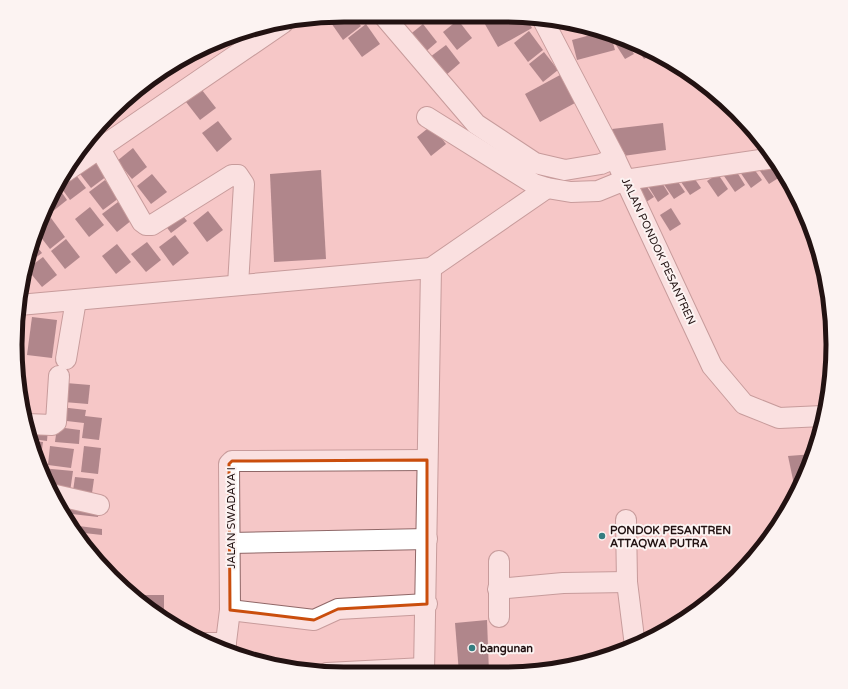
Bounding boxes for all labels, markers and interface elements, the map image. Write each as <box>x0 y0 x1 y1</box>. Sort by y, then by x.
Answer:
street label: JALAN PONDOK PESANTREN <box>619 176 698 327</box>
street label: JALAN SWADAYA I <box>225 467 238 569</box>
place label: PONDOK PESANTREN ATTAQWA PUTRA <box>610 524 731 550</box>
marker: PONDOK PESANTREN ATTAQWA PUTRA <box>597 531 607 541</box>
place label: bangunan <box>480 642 533 656</box>
marker: bangunan <box>467 643 477 653</box>

